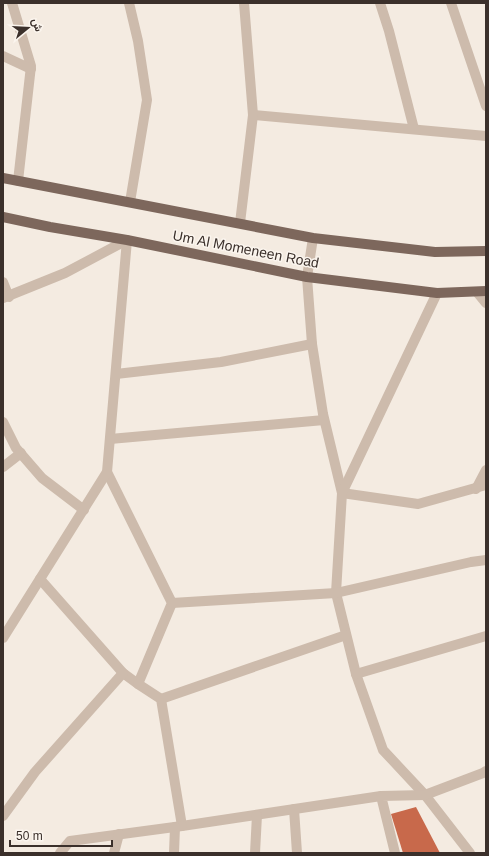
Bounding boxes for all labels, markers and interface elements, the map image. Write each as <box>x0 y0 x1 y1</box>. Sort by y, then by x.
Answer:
north arrow <box>8 8 48 48</box>
text: ش <box>29 17 45 33</box>
street label: Um Al Momeneen Road <box>172 227 320 271</box>
scale bar <box>10 822 112 848</box>
text: 50 m <box>16 829 43 843</box>

